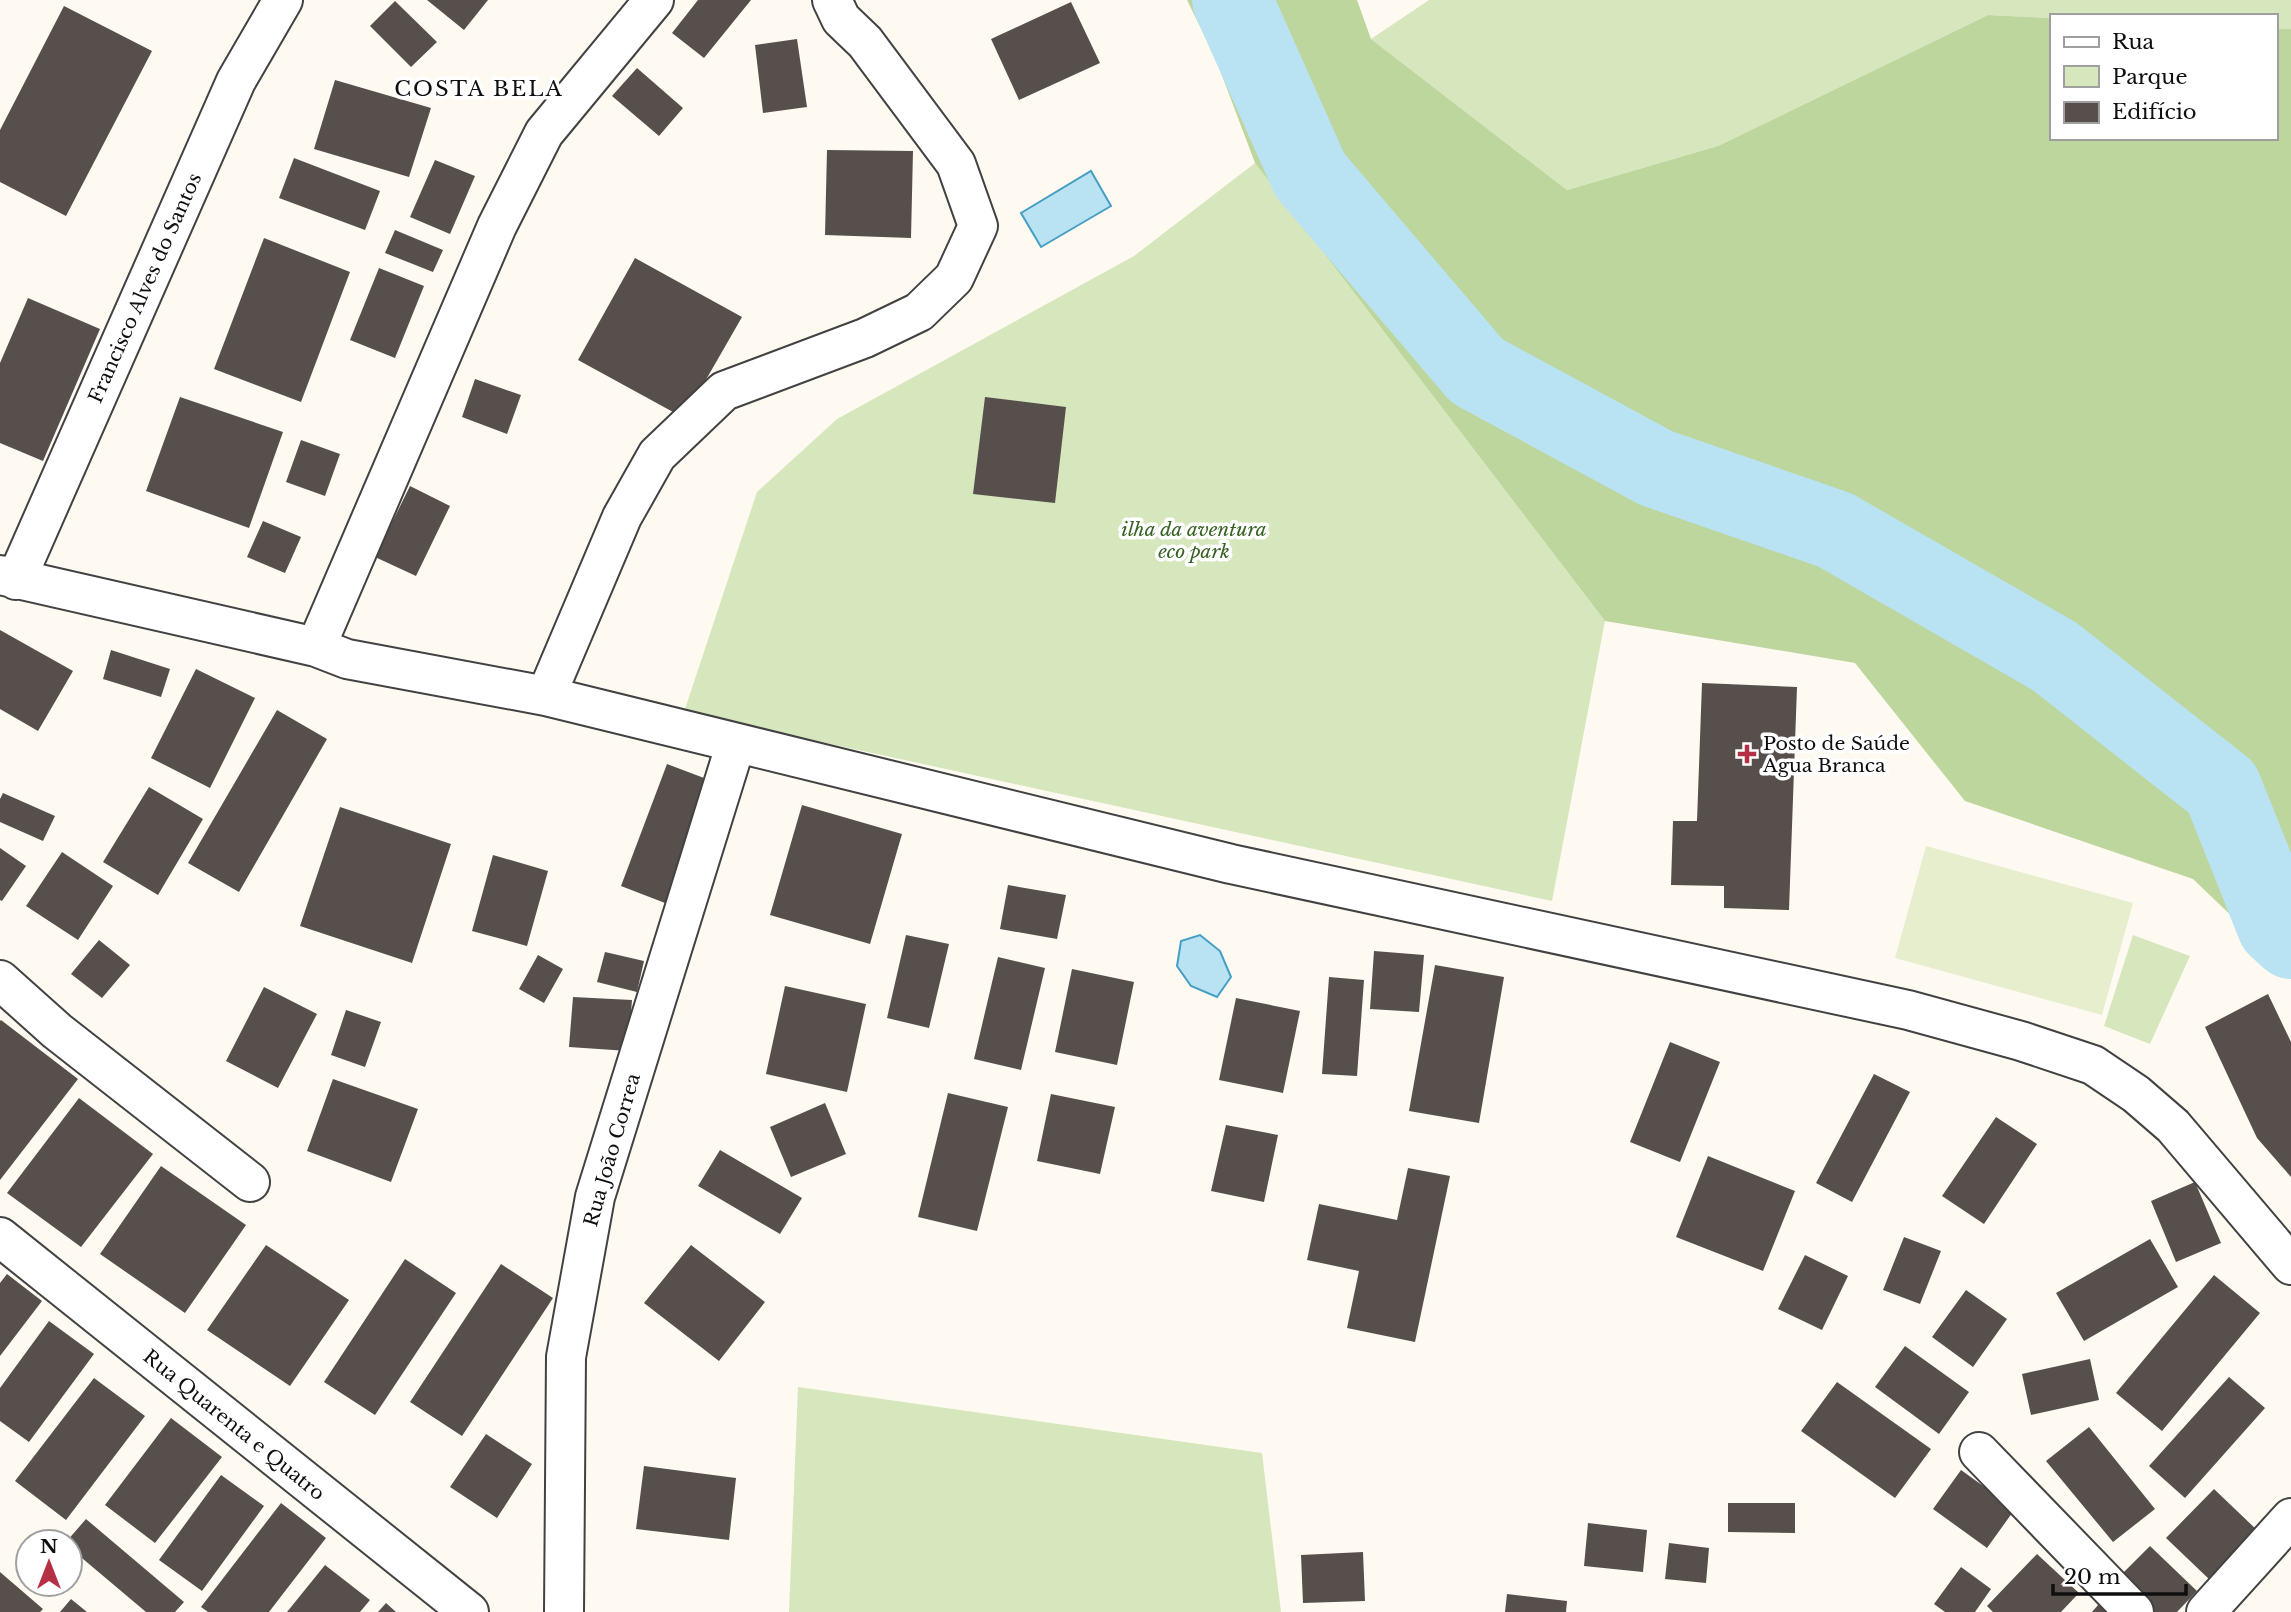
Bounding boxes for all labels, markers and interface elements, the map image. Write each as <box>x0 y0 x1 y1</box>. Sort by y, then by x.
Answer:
legend <box>2050 14 2277 140</box>
text: Rua <box>2112 29 2155 55</box>
text: Parque <box>2112 64 2187 90</box>
district label: COSTA BELA <box>394 76 564 102</box>
text: Edifício <box>2112 99 2197 125</box>
street label: Francisco Alves do Santos <box>84 169 206 407</box>
park label: ilha da aventura eco park <box>1121 518 1267 563</box>
place label: Posto de Saúde Agua Branca <box>1762 732 1910 777</box>
marker: Posto de Saúde Agua Branca <box>1737 744 1757 764</box>
street label: Rua João Correa <box>579 1070 645 1229</box>
street label: Rua Quarenta e Quatro <box>139 1345 329 1505</box>
north arrow <box>14 1528 84 1598</box>
text: N <box>40 1535 58 1558</box>
scale bar <box>2053 1552 2186 1596</box>
text: 20 m <box>2064 1564 2121 1590</box>

